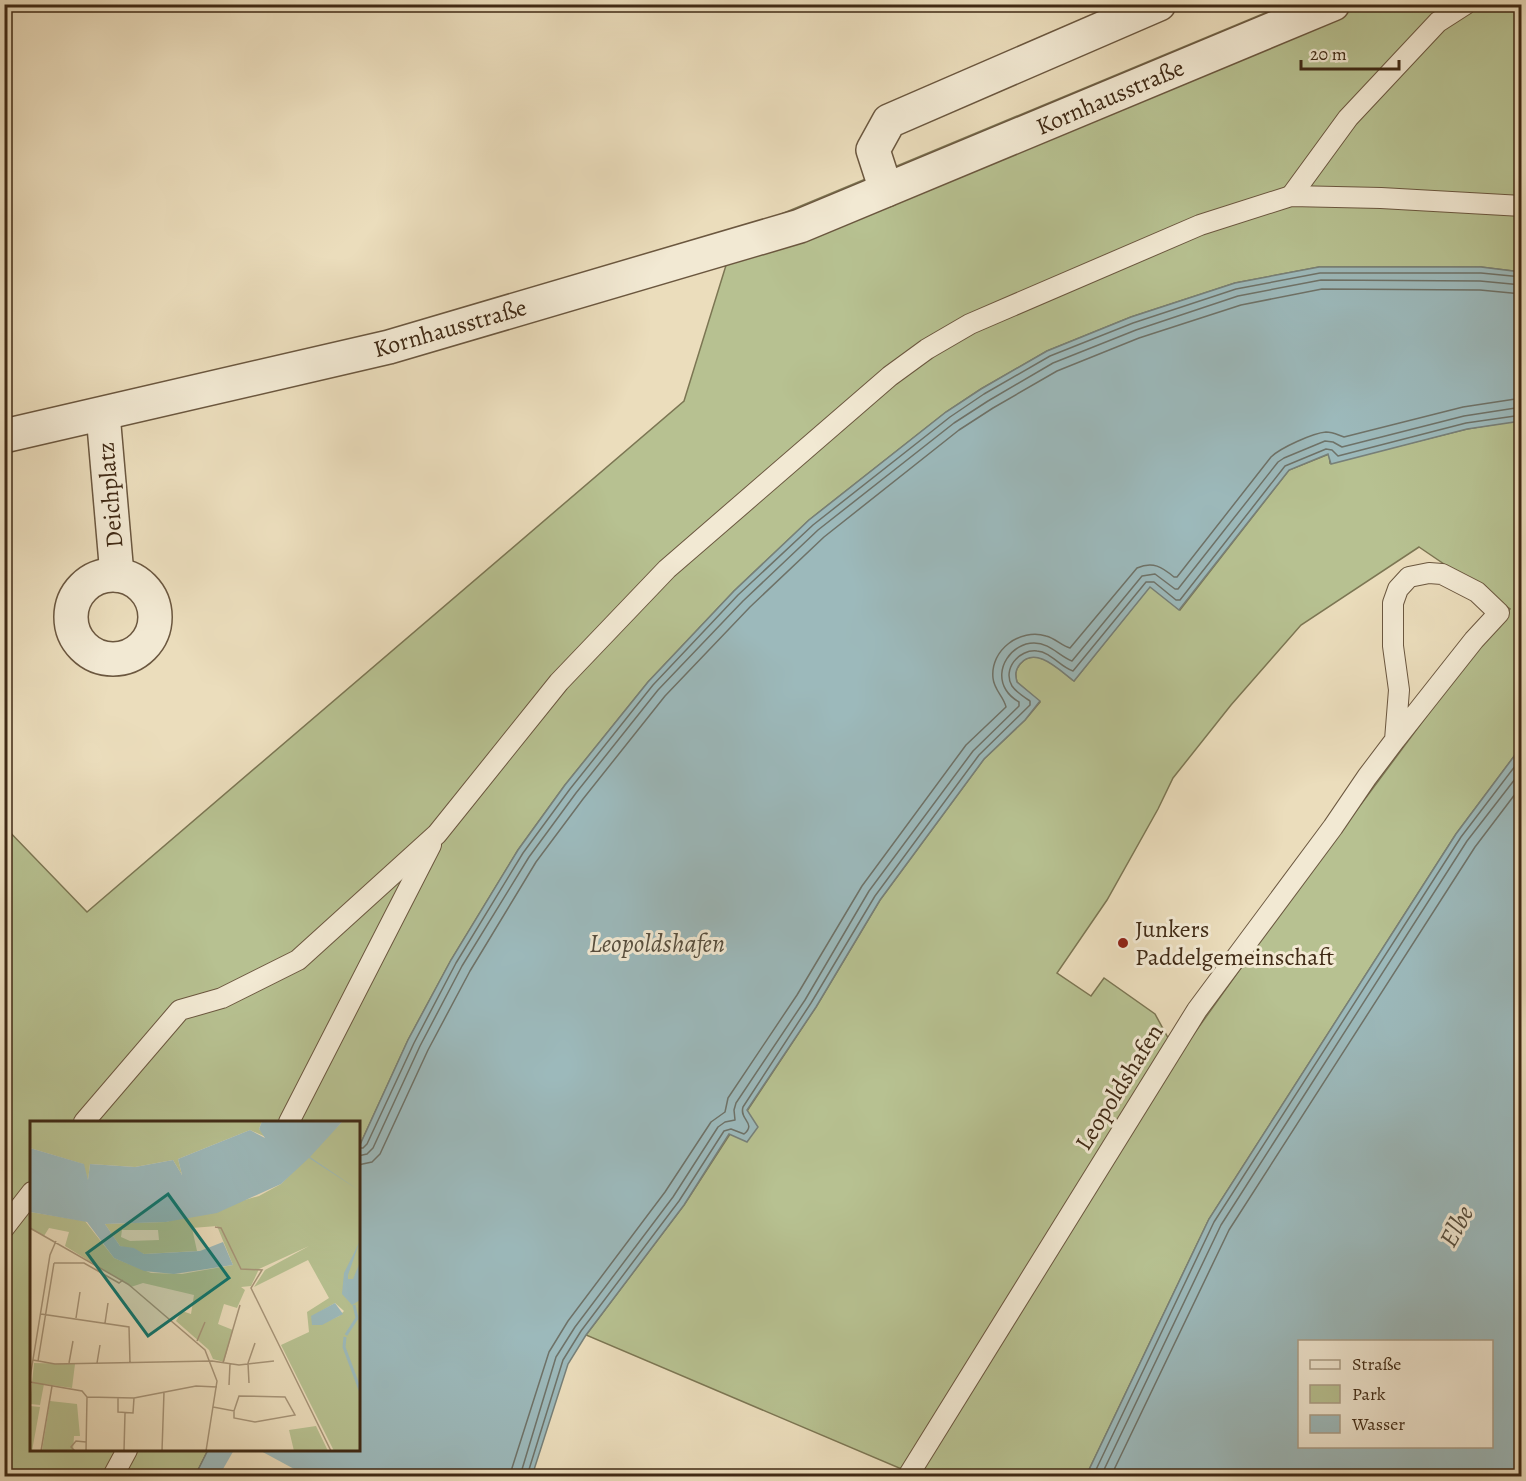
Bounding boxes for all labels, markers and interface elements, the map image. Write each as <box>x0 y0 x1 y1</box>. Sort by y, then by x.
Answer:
scale bar <box>1301 33 1398 71</box>
text: 20 m <box>1310 42 1347 66</box>
street label: Kornhausstraße <box>1031 51 1189 143</box>
street label: Kornhausstraße <box>370 291 530 365</box>
street label: Deichplatz <box>89 441 131 549</box>
place label: Junkers Paddelgemeinschaft <box>1135 913 1334 973</box>
water label: Leopoldshafen <box>589 926 725 961</box>
marker: Junkers Paddelgemeinschaft <box>1116 936 1130 950</box>
street label: Leopoldshafen <box>1067 1018 1171 1156</box>
inset map <box>30 1121 360 1451</box>
water label: Elbe <box>1431 1199 1482 1253</box>
legend <box>1298 1340 1493 1448</box>
text: Straße <box>1352 1352 1401 1376</box>
text: Park <box>1352 1382 1386 1406</box>
text: Wasser <box>1351 1412 1405 1436</box>

